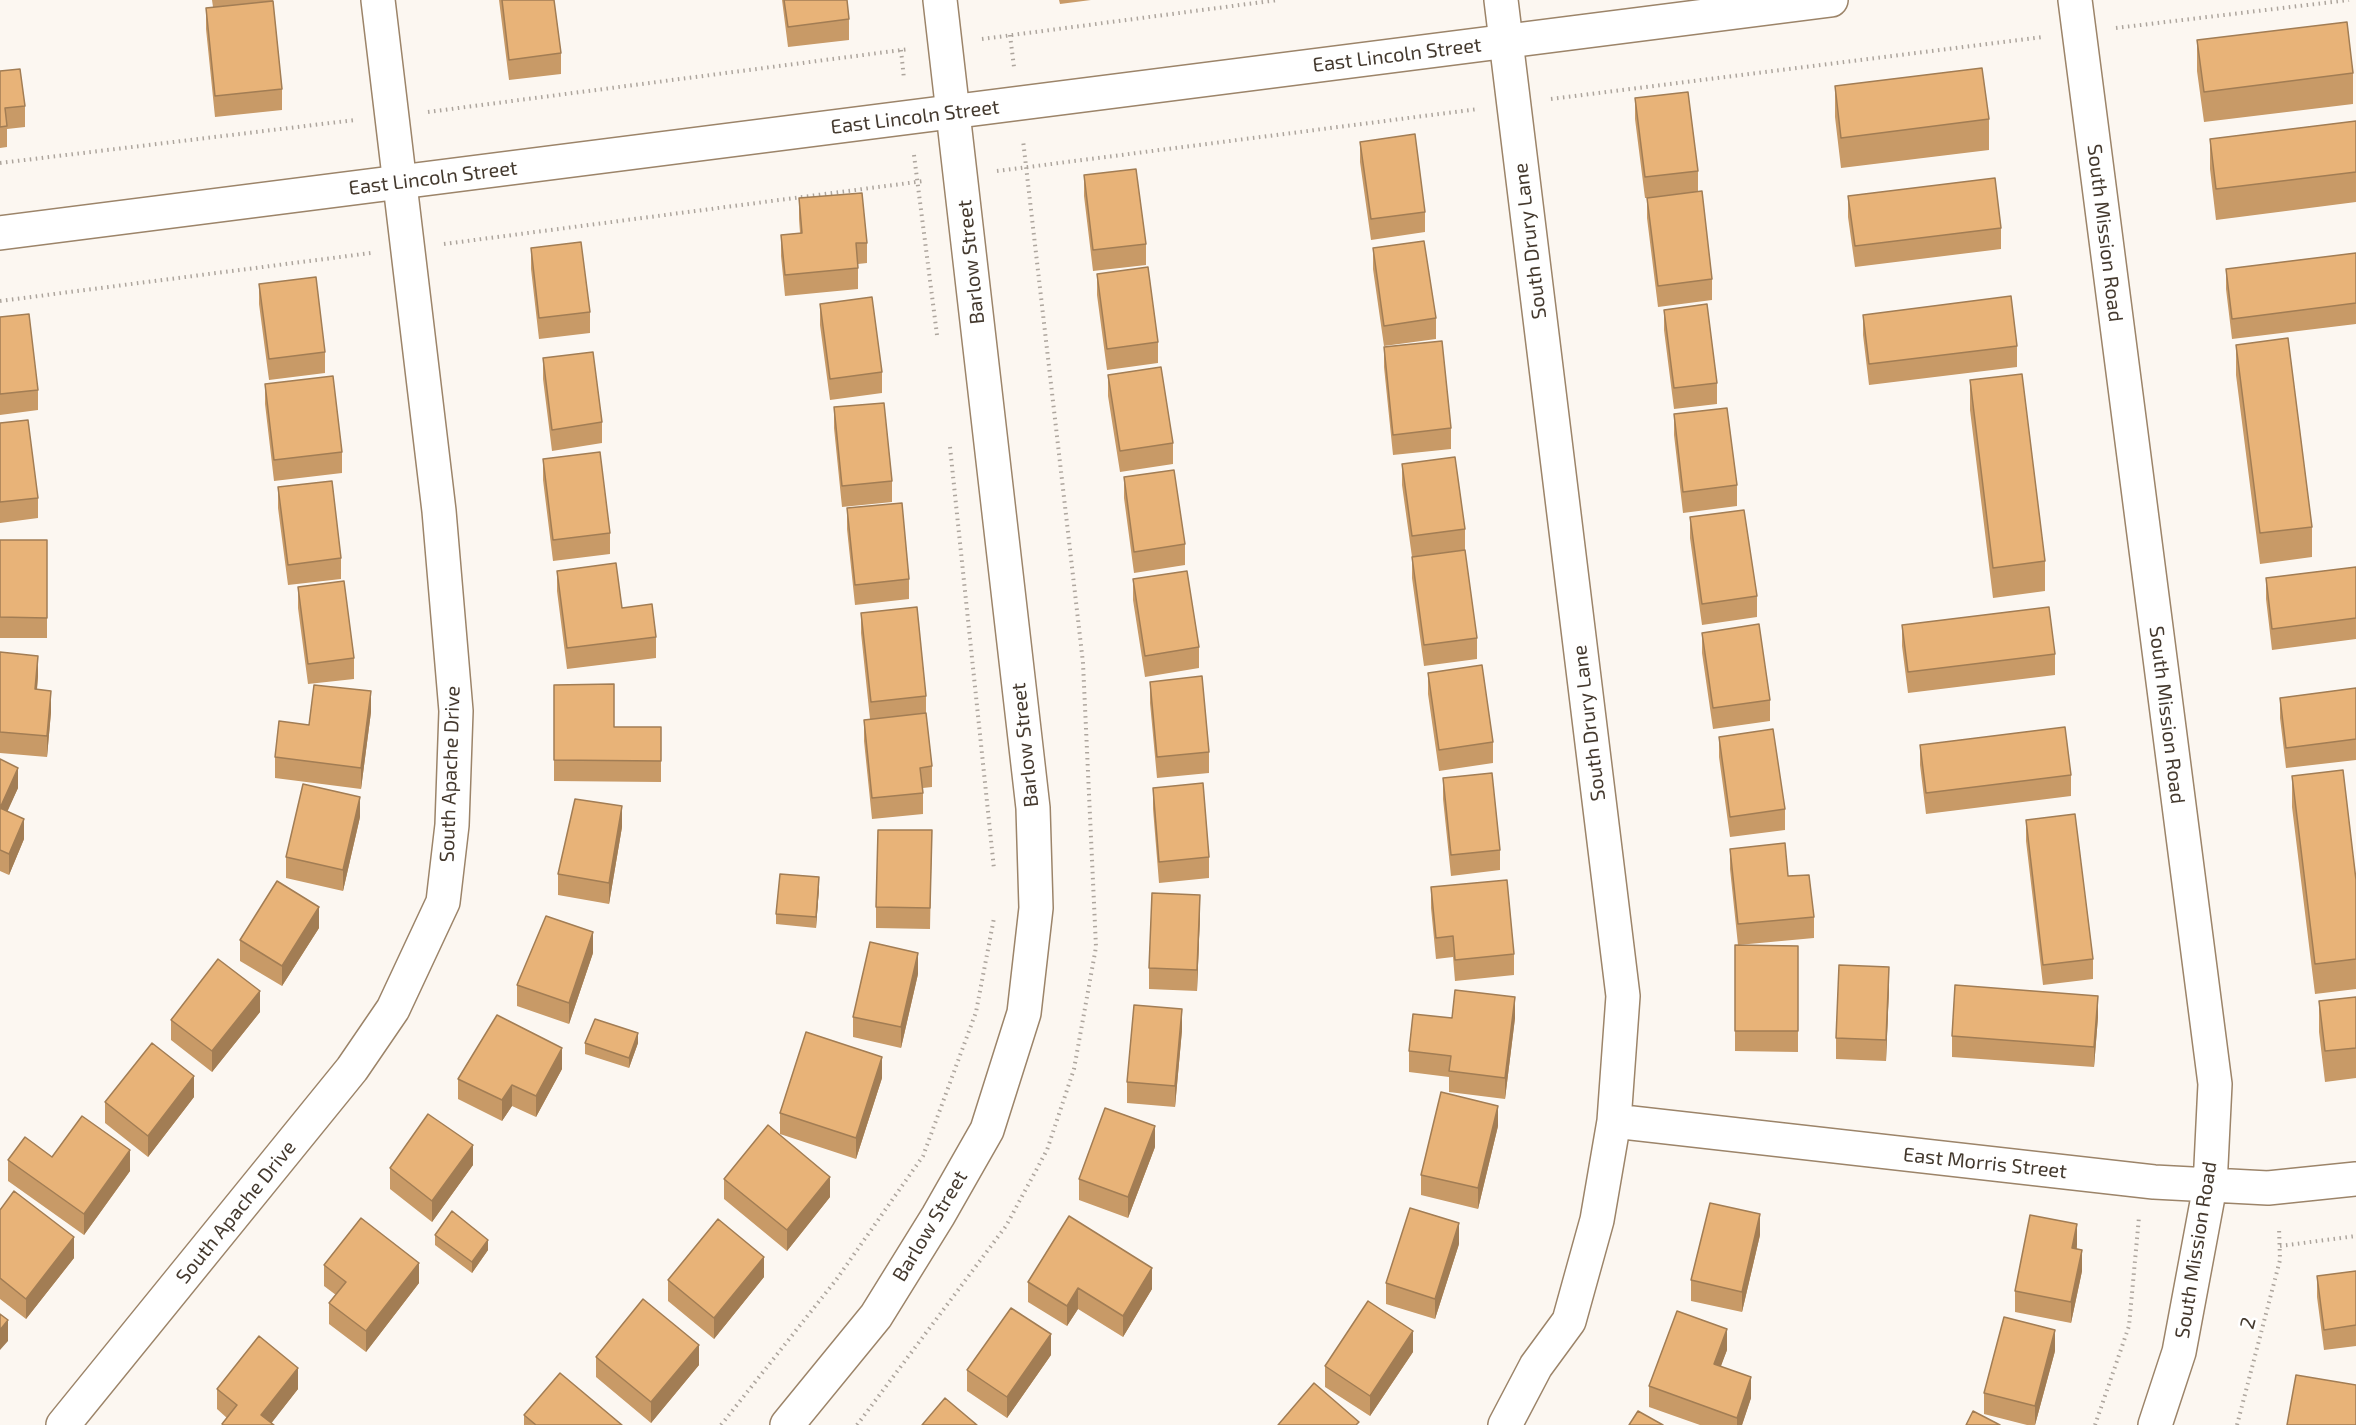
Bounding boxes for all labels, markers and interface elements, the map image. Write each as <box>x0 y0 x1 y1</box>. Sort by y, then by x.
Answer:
street label: East Lincoln Street <box>1311 33 1483 77</box>
street label: East Lincoln Street <box>829 95 1001 139</box>
street label: South Mission Road <box>2082 143 2128 323</box>
street label: East Lincoln Street <box>347 156 519 200</box>
street label: South Drury Lane <box>1509 162 1551 320</box>
street label: Barlow Street <box>953 199 989 325</box>
street label: South Mission Road <box>2144 625 2190 805</box>
street label: South Drury Lane <box>1568 644 1610 802</box>
street label: Barlow Street <box>1007 682 1043 808</box>
street label: South Apache Drive <box>435 685 465 863</box>
street label: South Apache Drive <box>171 1136 301 1288</box>
street label: East Morris Street <box>1902 1142 2068 1184</box>
street label: South Mission Road <box>2170 1160 2222 1340</box>
street label: Barlow Street <box>887 1166 973 1286</box>
street label: 2 <box>2235 1314 2261 1332</box>

